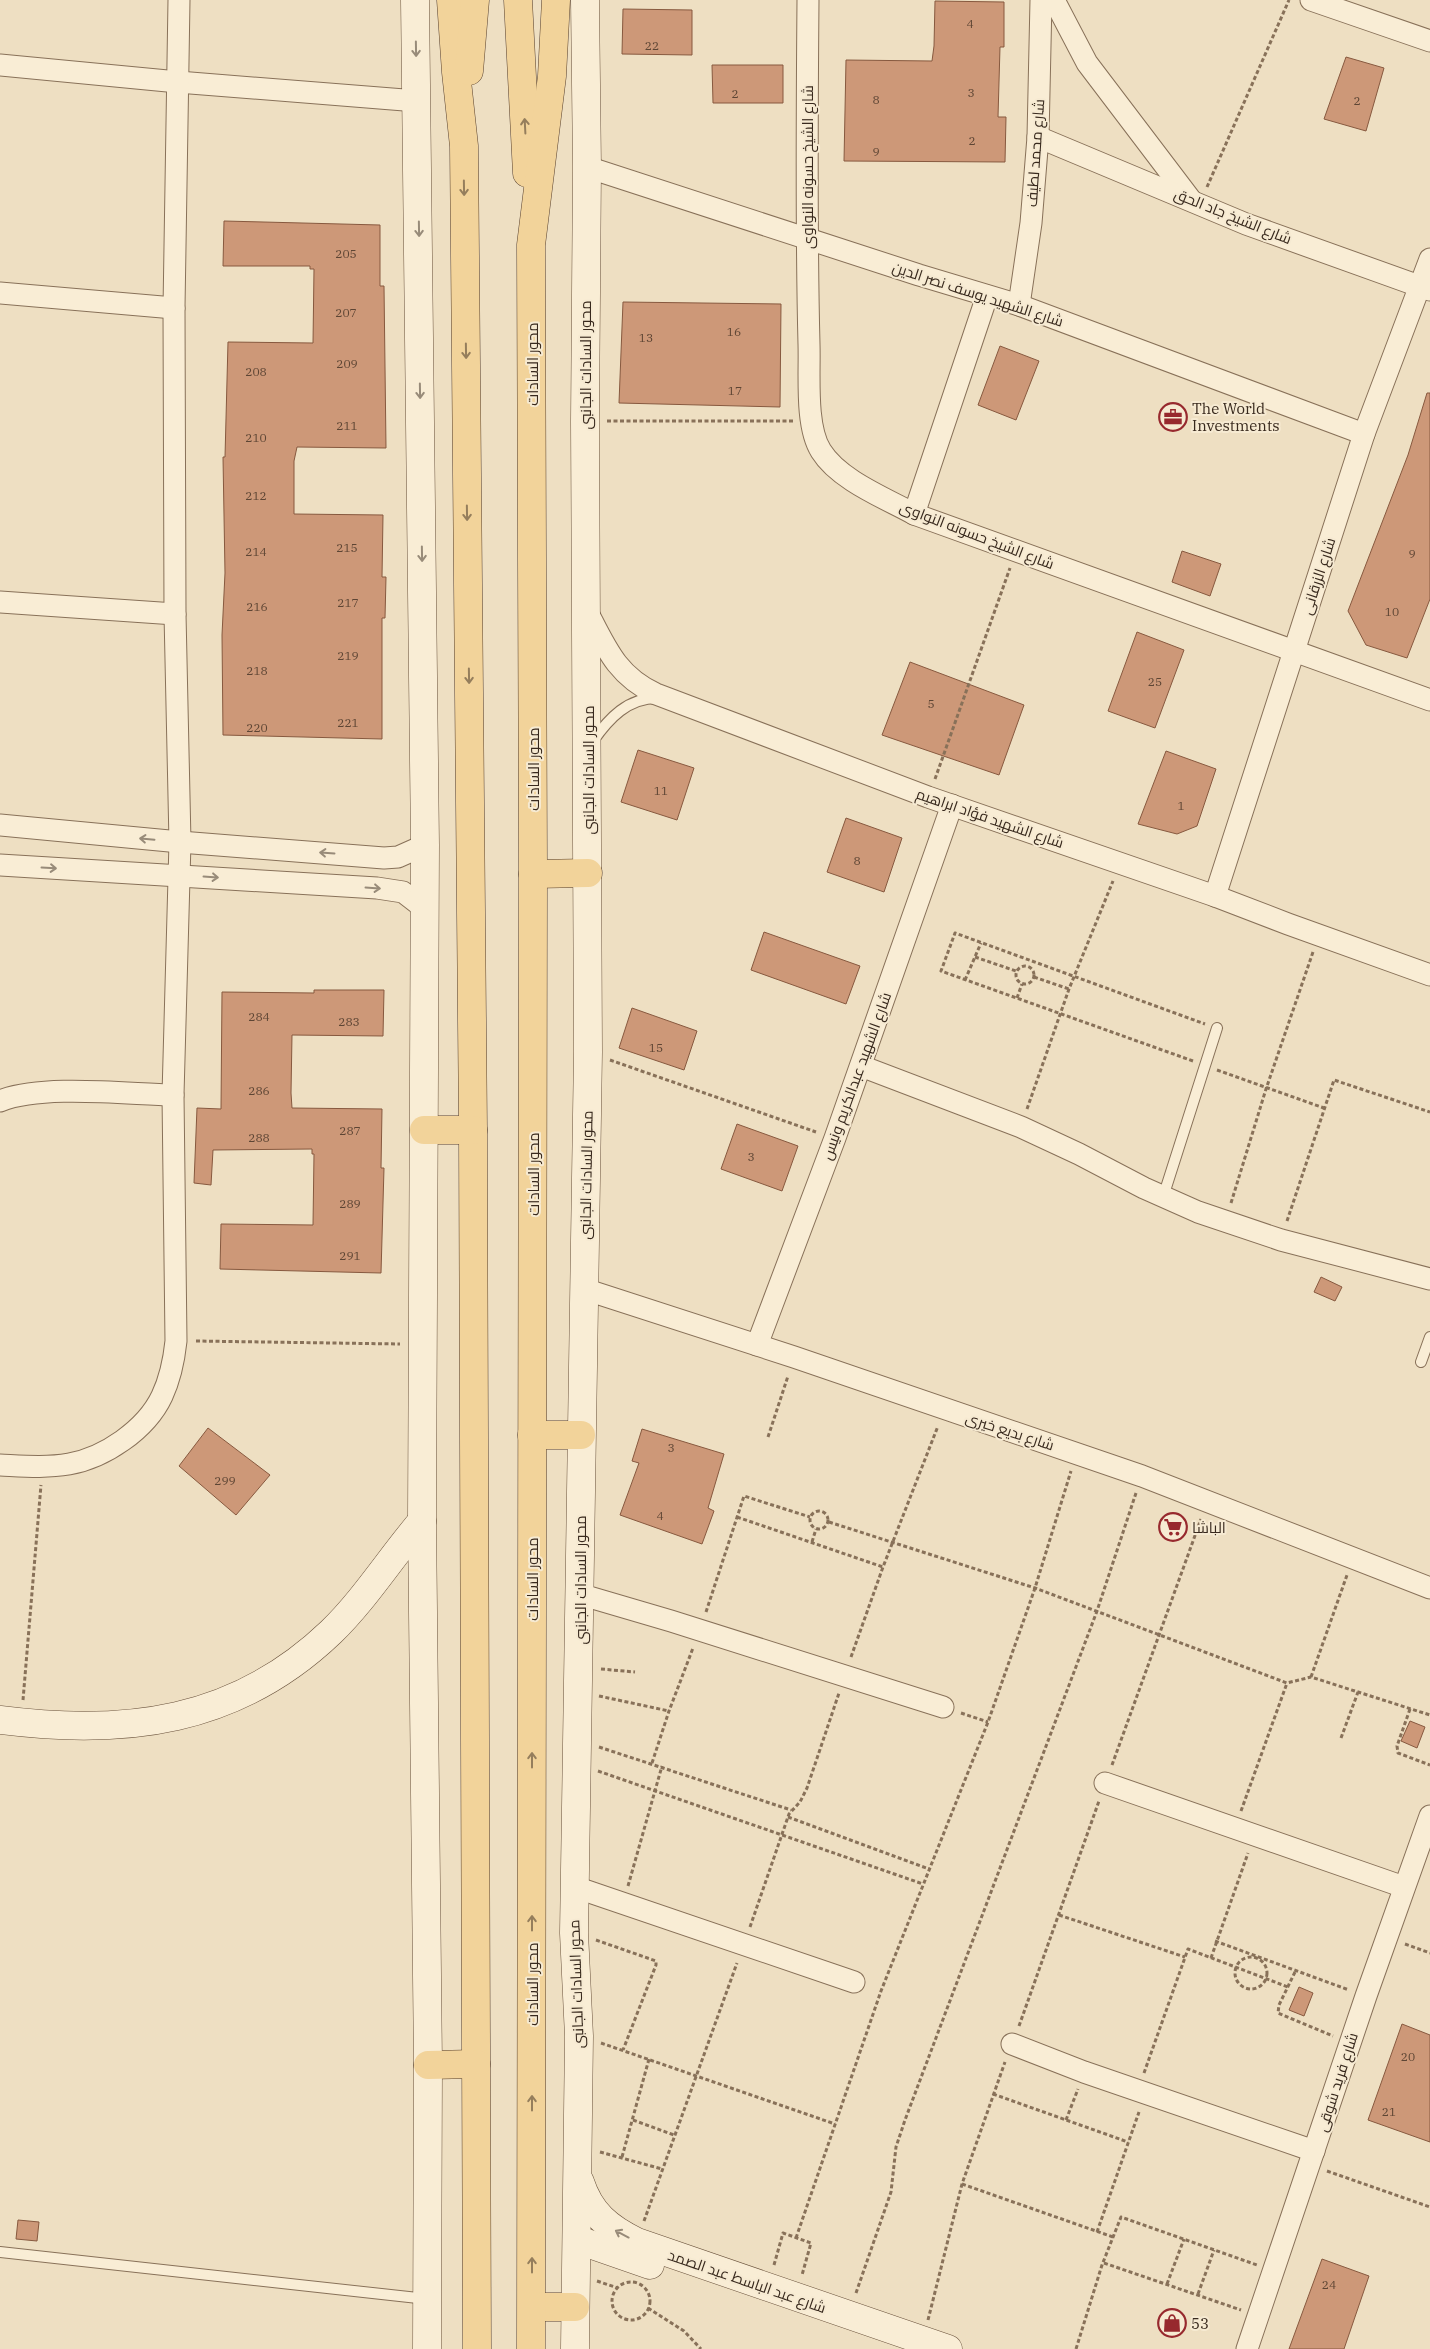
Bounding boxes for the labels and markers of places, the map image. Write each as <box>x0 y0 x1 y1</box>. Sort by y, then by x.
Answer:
place label: The World Investments <box>1192 399 1280 435</box>
office icon: The World Investments <box>1158 402 1188 432</box>
supermarket icon: الباشا <box>1158 1512 1188 1542</box>
place label: الباشا <box>1192 1518 1226 1537</box>
shop icon: 53 <box>1157 2308 1187 2338</box>
place label: 53 <box>1191 2314 1209 2333</box>

